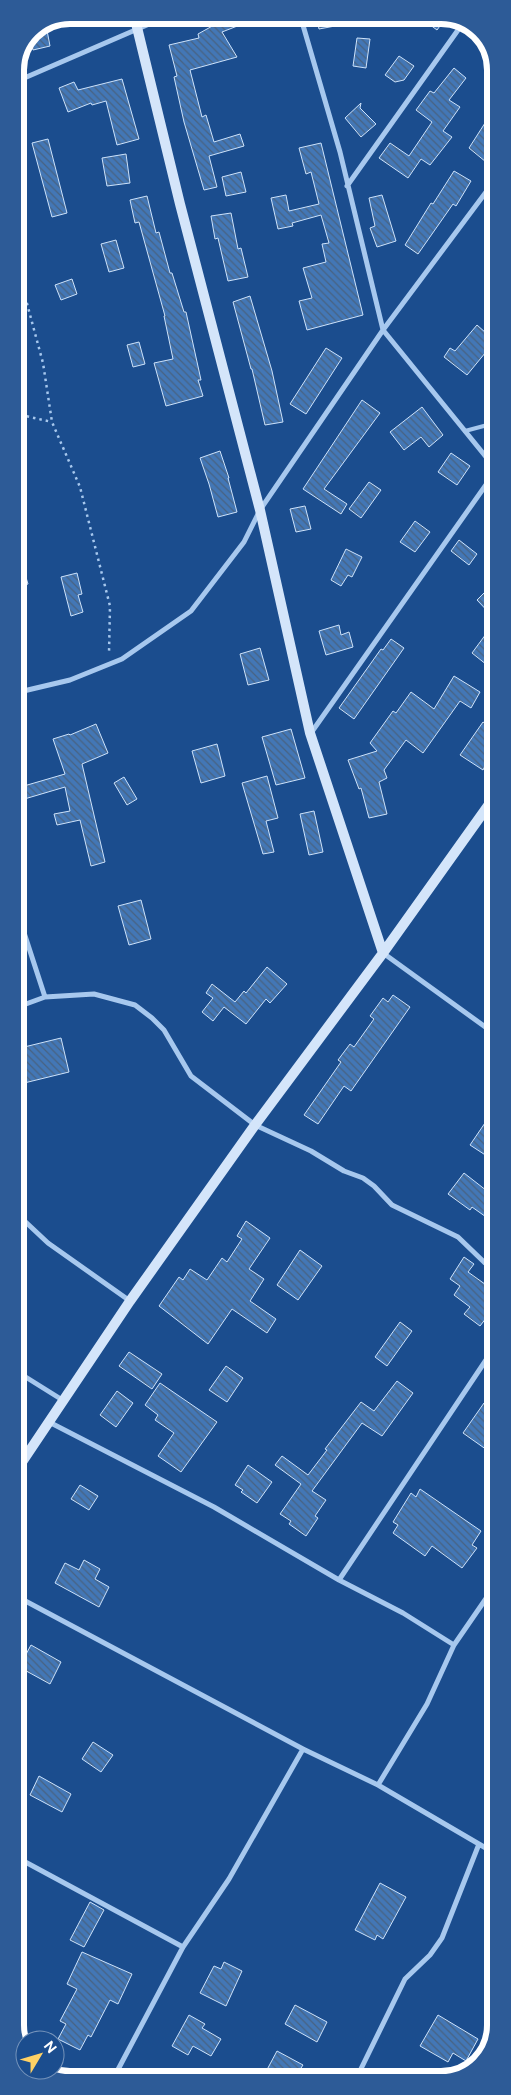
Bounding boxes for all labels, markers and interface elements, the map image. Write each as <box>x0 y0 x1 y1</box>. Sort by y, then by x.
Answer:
north arrow <box>15 2030 65 2080</box>
text: N <box>41 2038 60 2056</box>

